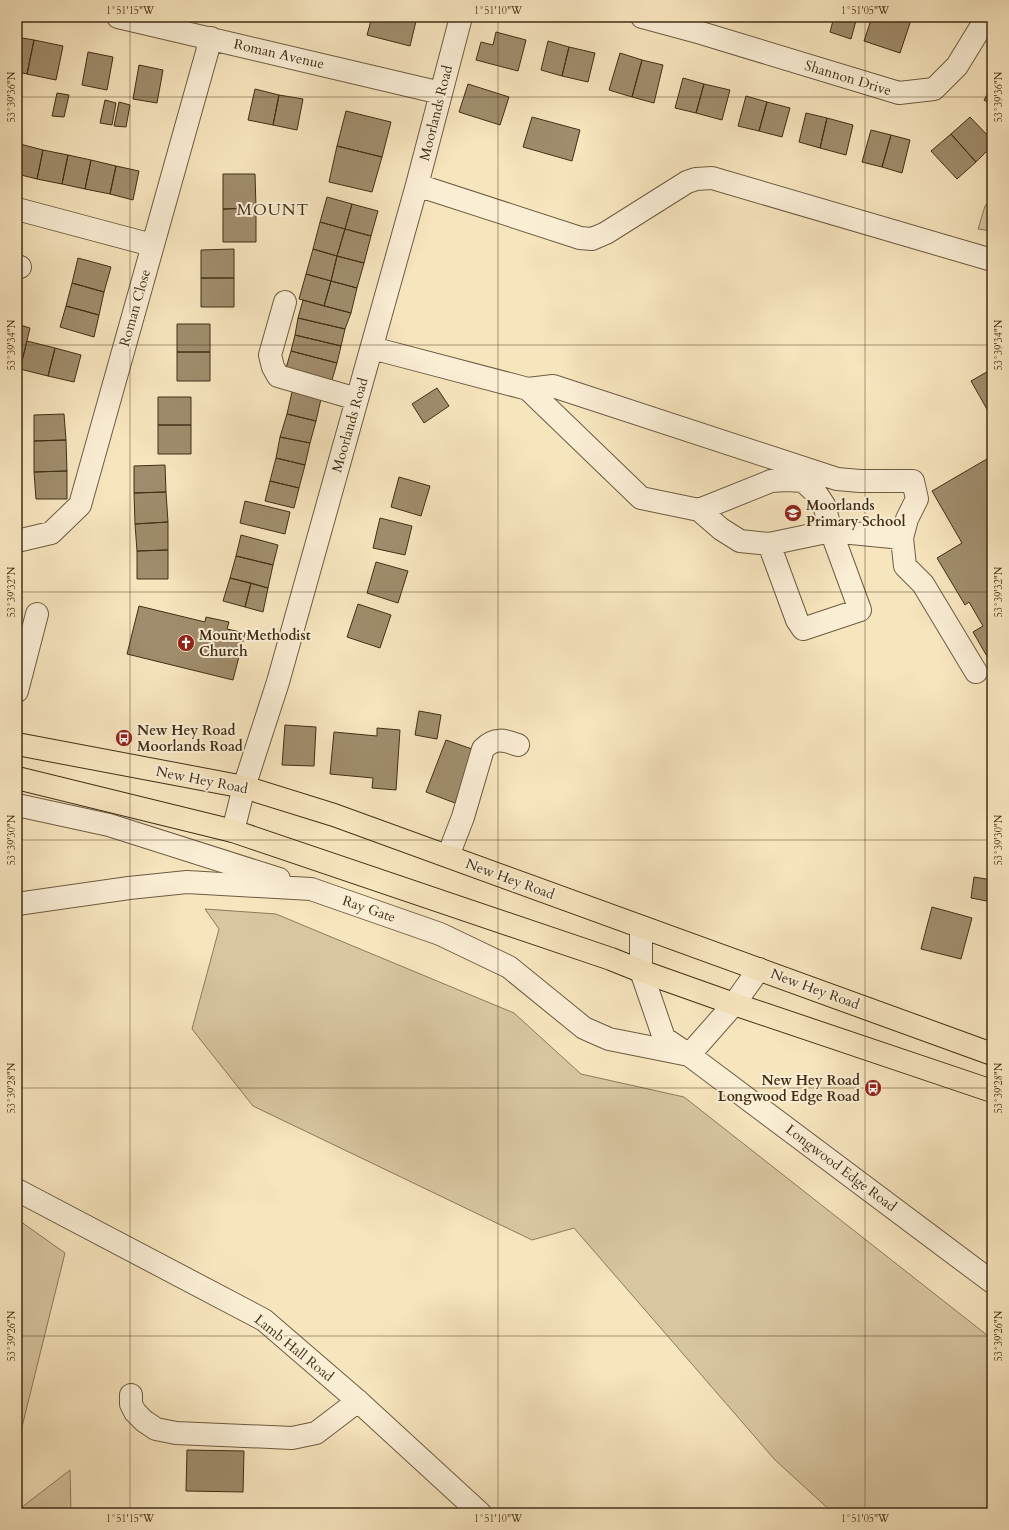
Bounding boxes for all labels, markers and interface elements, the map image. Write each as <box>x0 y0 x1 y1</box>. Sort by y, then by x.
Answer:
text: 1°51'15"W <box>106 4 155 18</box>
text: 1°51'10"W <box>474 4 523 18</box>
text: 1°51'05"W <box>841 4 890 18</box>
street label: Roman Avenue <box>232 34 326 74</box>
street label: Shannon Drive <box>802 56 894 100</box>
street label: Moorlands Road <box>415 63 457 163</box>
text: 53°39'36"N <box>5 71 19 122</box>
text: 53°39'36"N <box>992 71 1006 122</box>
district label: MOUNT <box>237 199 309 221</box>
street label: Roman Close <box>115 267 155 349</box>
text: 53°39'34"N <box>5 319 19 370</box>
text: 53°39'34"N <box>992 319 1006 370</box>
street label: Moorlands Road <box>327 375 373 475</box>
place label: Moorlands Primary School <box>806 496 906 531</box>
school or university icon: Moorlands Primary School <box>783 503 803 523</box>
text: 53°39'32"N <box>5 566 19 617</box>
text: 53°39'32"N <box>992 566 1006 617</box>
place label: Mount Methodist Church <box>199 626 311 661</box>
church icon: Mount Methodist Church <box>176 633 196 653</box>
place label: New Hey Road Moorlands Road <box>137 721 243 756</box>
bus stop icon: New Hey Road Moorlands Road <box>114 728 134 748</box>
street label: New Hey Road <box>154 762 250 798</box>
text: 53°39'30"N <box>5 814 19 865</box>
text: 53°39'30"N <box>992 814 1006 865</box>
street label: New Hey Road <box>463 854 558 904</box>
street label: Ray Gate <box>340 891 398 927</box>
street label: New Hey Road <box>768 964 863 1014</box>
text: 53°39'28"N <box>5 1062 19 1113</box>
text: 53°39'28"N <box>992 1062 1006 1113</box>
place label: New Hey Road Longwood Edge Road <box>718 1071 860 1106</box>
bus stop icon: New Hey Road Longwood Edge Road <box>863 1078 883 1098</box>
street label: Longwood Edge Road <box>782 1120 901 1216</box>
text: 53°39'26"N <box>5 1310 19 1361</box>
street label: Lamb Hall Road <box>250 1310 338 1386</box>
text: 53°39'26"N <box>992 1310 1006 1361</box>
text: 1°51'15"W <box>106 1512 155 1526</box>
text: 1°51'10"W <box>474 1512 523 1526</box>
text: 1°51'05"W <box>841 1512 890 1526</box>

